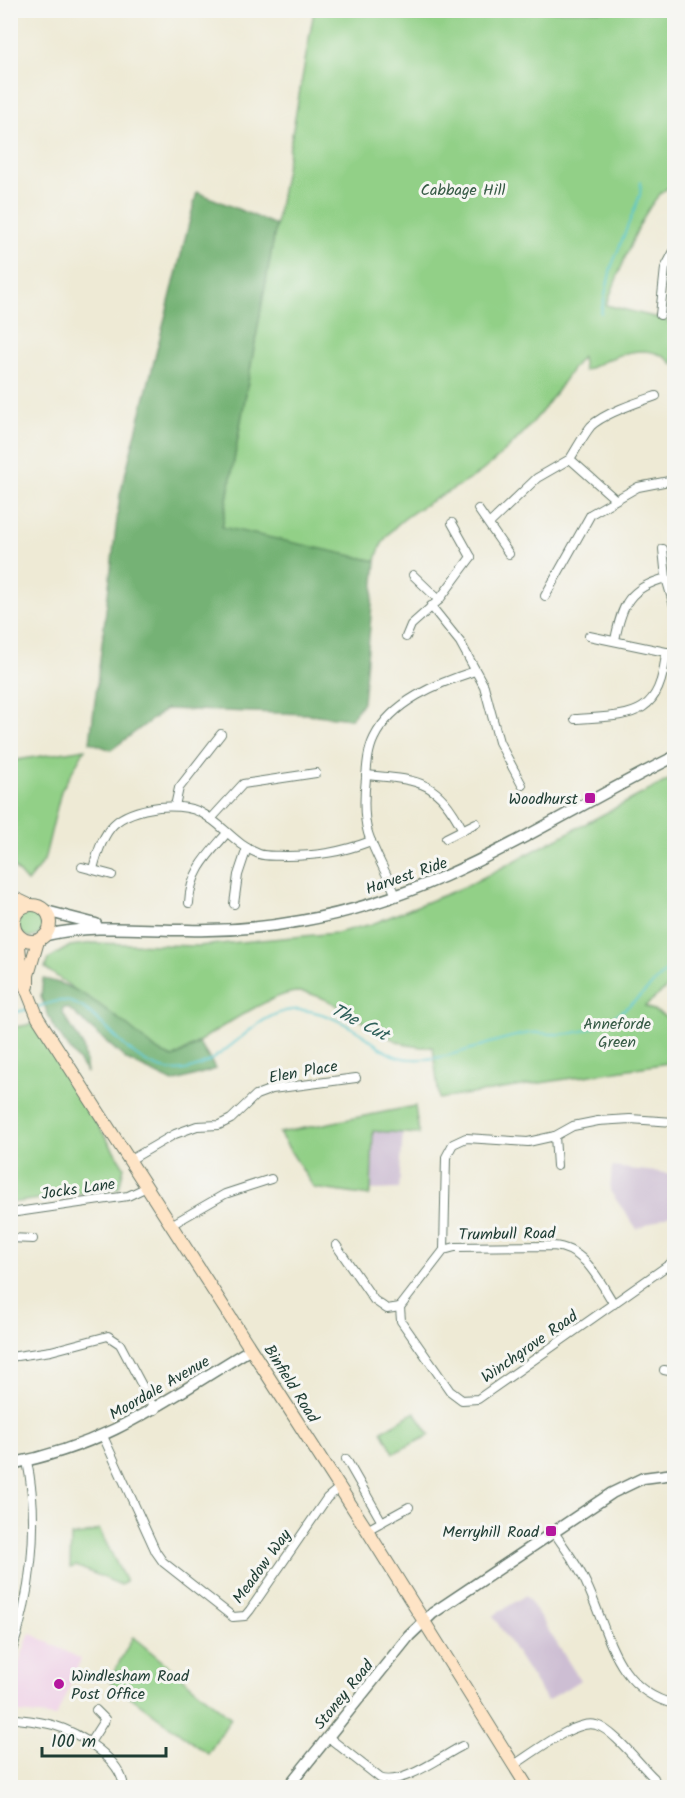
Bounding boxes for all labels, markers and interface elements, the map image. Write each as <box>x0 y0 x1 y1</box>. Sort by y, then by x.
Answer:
park label: Cabbage Hill <box>421 178 506 203</box>
place label: Woodhurst <box>508 787 579 812</box>
marker: Woodhurst <box>583 791 597 805</box>
street label: Harvest Ride <box>362 851 451 902</box>
water label: The Cut <box>326 997 396 1051</box>
park label: Anneforde Green <box>583 1012 651 1055</box>
street label: Elen Place <box>267 1054 340 1091</box>
street label: Jocks Lane <box>40 1172 117 1207</box>
street label: Trumbull Road <box>458 1221 557 1248</box>
street label: Winchgrove Road <box>476 1304 584 1390</box>
street label: Binfield Road <box>257 1340 325 1429</box>
street label: Moordale Avenue <box>105 1349 215 1427</box>
place label: Merryhill Road <box>442 1520 540 1545</box>
street label: Meadow Way <box>226 1524 298 1610</box>
marker: Merryhill Road <box>544 1524 558 1538</box>
street label: Stoney Road <box>308 1654 381 1735</box>
place label: Windlesham Road Post Office <box>71 1664 190 1707</box>
marker: Windlesham Road Post Office <box>52 1677 66 1691</box>
scale bar <box>42 1720 166 1758</box>
text: 100 m <box>51 1728 96 1757</box>

